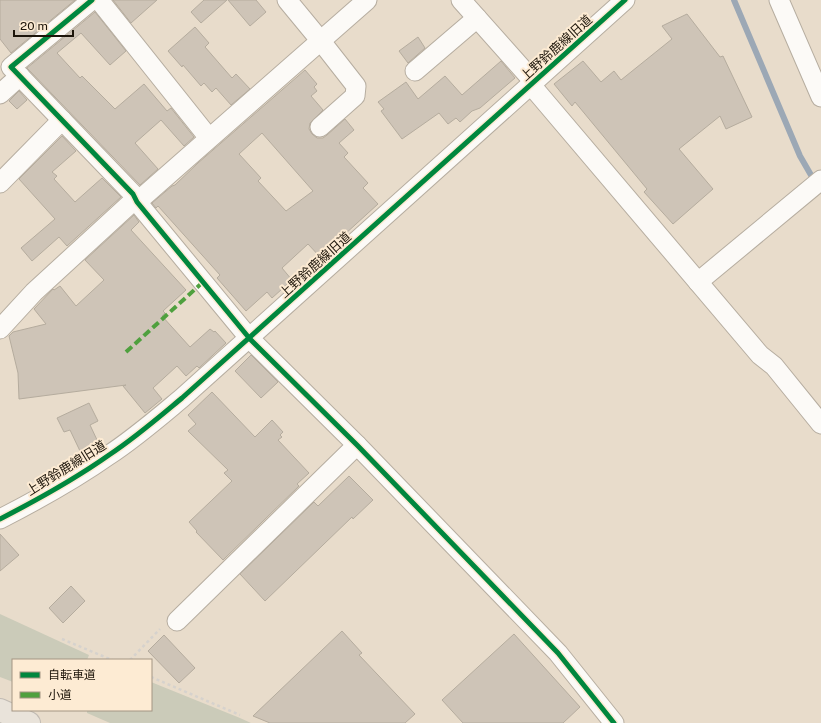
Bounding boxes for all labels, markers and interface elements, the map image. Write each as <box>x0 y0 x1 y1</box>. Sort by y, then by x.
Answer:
scale bar <box>14 12 73 38</box>
street label: 上野鈴鹿線旧道 <box>517 12 595 84</box>
text: 20 m <box>20 19 48 33</box>
street label: 上野鈴鹿線旧道 <box>276 229 354 301</box>
street label: 上野鈴鹿線旧道 <box>23 438 109 498</box>
legend <box>12 659 152 711</box>
text: 自転車道 <box>48 668 96 682</box>
text: 小道 <box>48 688 72 702</box>

